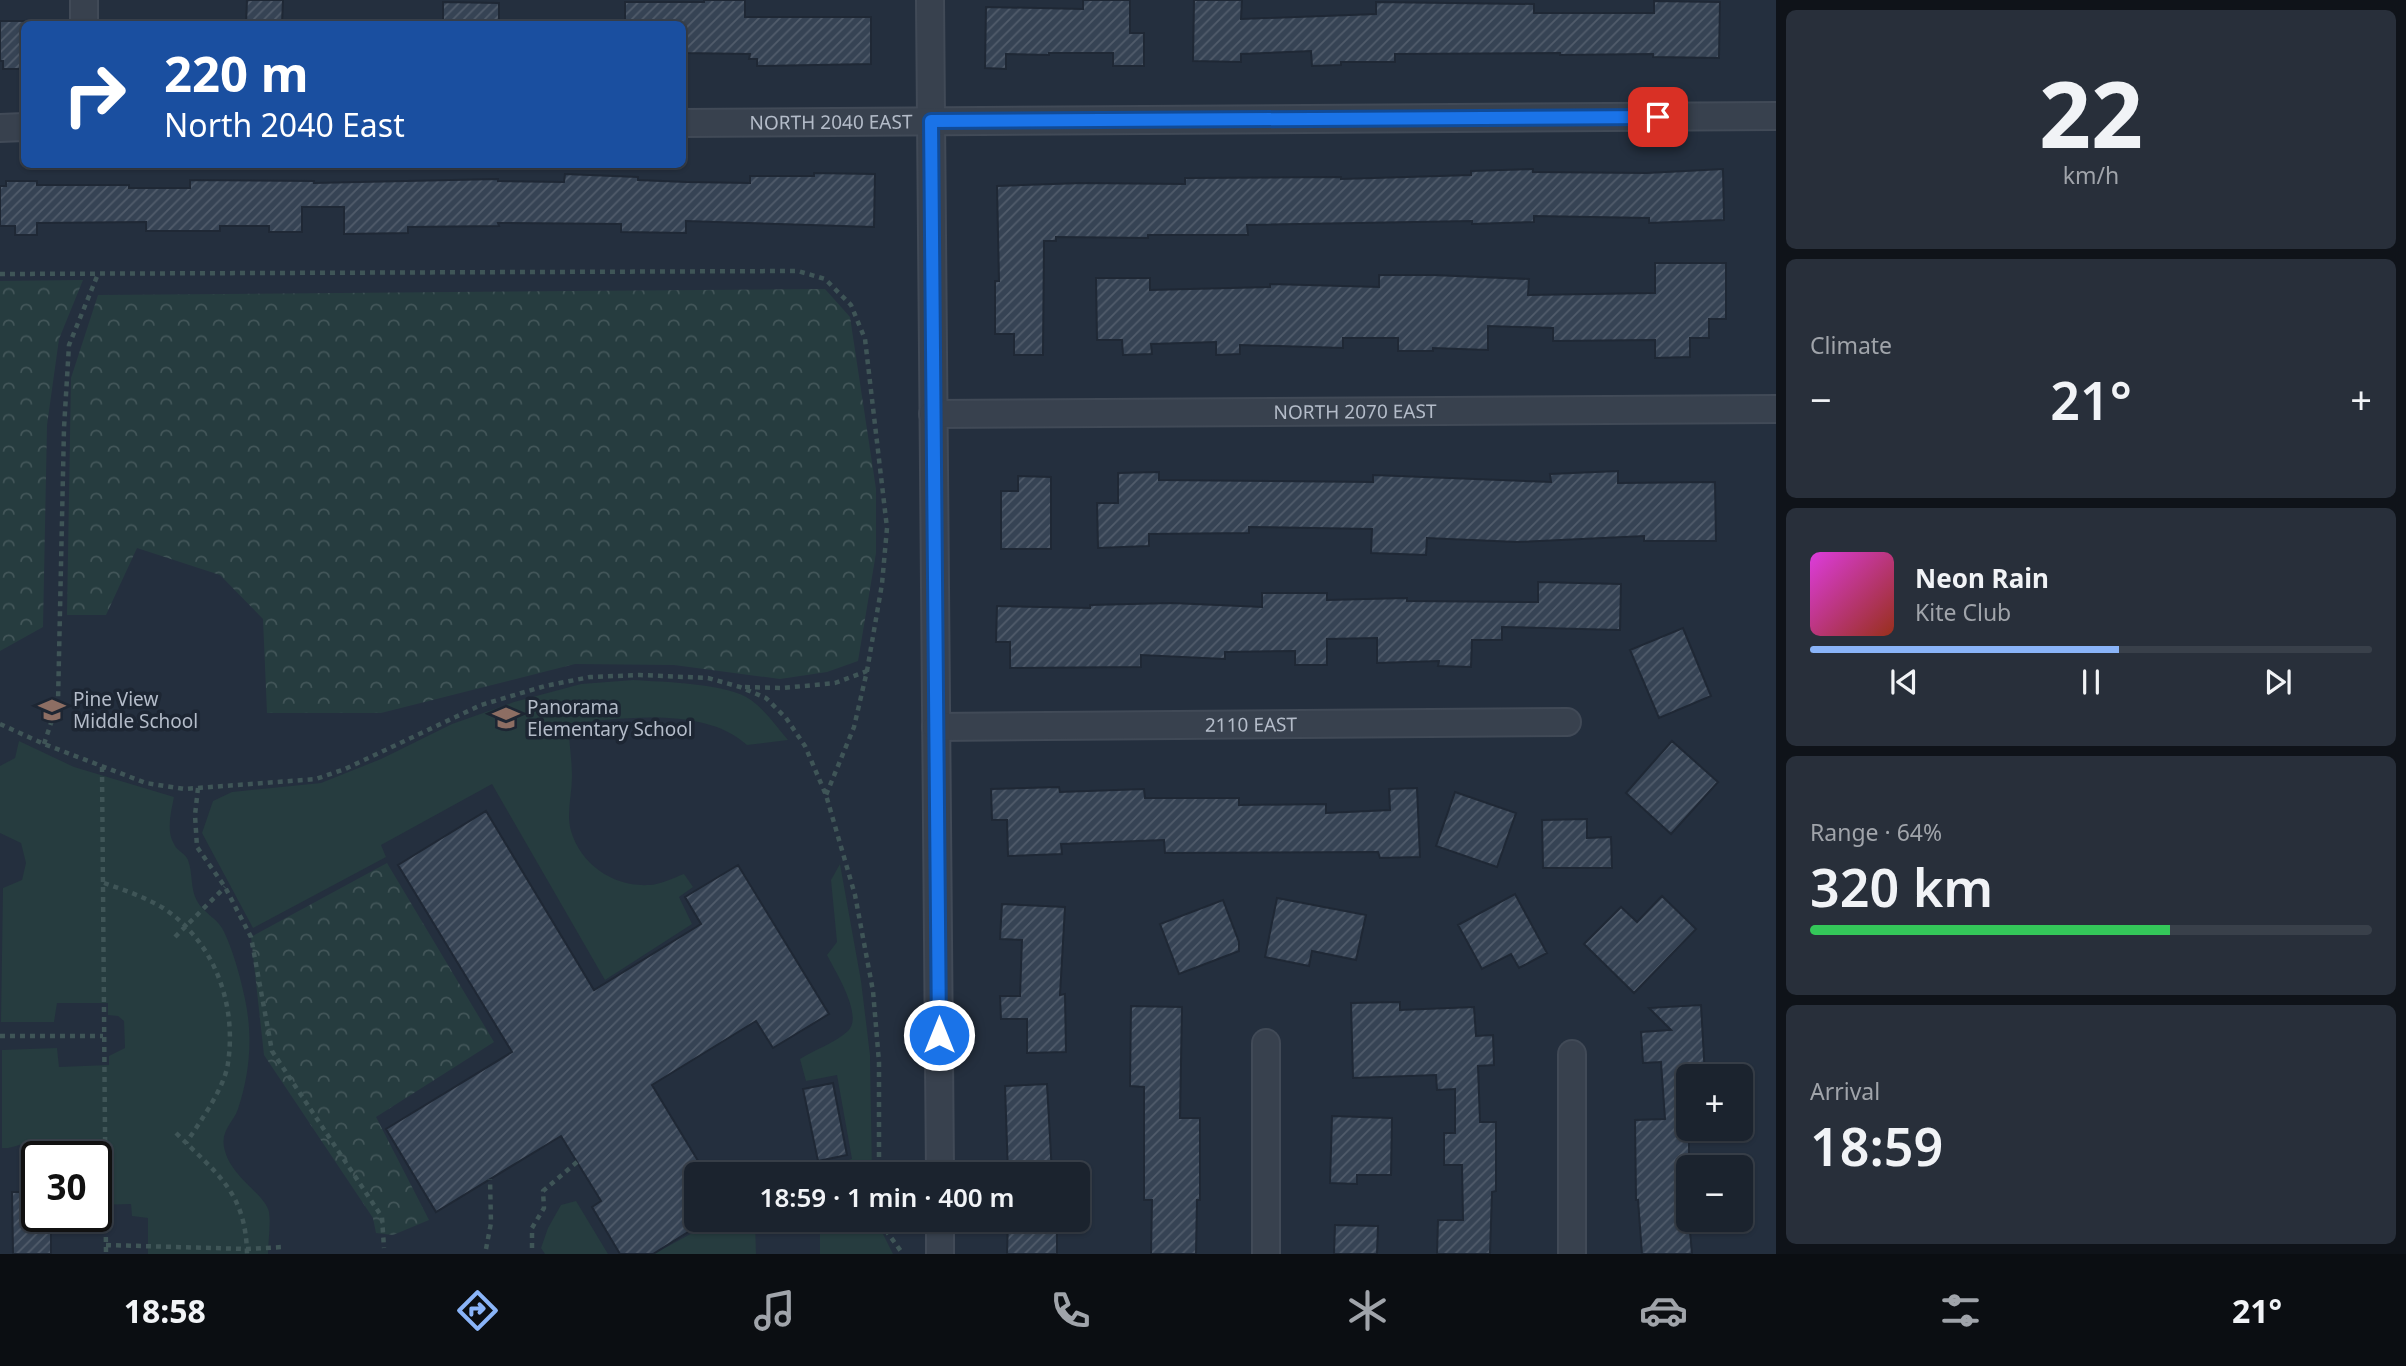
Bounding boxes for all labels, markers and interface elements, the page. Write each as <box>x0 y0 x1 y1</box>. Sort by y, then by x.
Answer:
text: 220 m <box>164 40 309 106</box>
icon: right <box>49 49 140 140</box>
text: 22 <box>2039 51 2143 175</box>
pin <box>1628 87 1688 147</box>
icon: arrive <box>1639 98 1677 136</box>
text: North 2040 East <box>164 103 405 146</box>
street label: NORTH 2040 EAST <box>749 109 913 136</box>
text: km/h <box>2063 159 2119 191</box>
text: Climate <box>1810 329 1892 361</box>
text: 21° <box>2050 364 2132 435</box>
text: − <box>1810 373 1832 425</box>
text: + <box>2350 373 2372 425</box>
street label: NORTH 2070 EAST <box>1273 398 1437 425</box>
text: Neon Rain <box>1915 560 2049 596</box>
text: Kite Club <box>1915 596 2011 628</box>
icon: previous <box>1885 663 1923 701</box>
icon: pause <box>2072 663 2110 701</box>
icon: next <box>2259 663 2297 701</box>
place label: Pine View Middle School <box>73 686 198 734</box>
place label: Panorama Elementary School <box>527 694 693 742</box>
school or university icon: Pine View Middle School <box>37 695 67 725</box>
school or university icon: Panorama Elementary School <box>491 703 521 733</box>
street label: 2110 EAST <box>1205 711 1298 738</box>
text: Range · 64% <box>1810 816 1942 848</box>
text: 320 km <box>1810 851 1993 922</box>
position arrow <box>902 998 976 1072</box>
map controls <box>1676 1064 1753 1232</box>
button: + <box>1676 1064 1753 1141</box>
text: Arrival <box>1810 1075 1880 1107</box>
text: 18:59 <box>1810 1110 1943 1181</box>
speed limit sign: 30 <box>21 1141 112 1232</box>
button: − <box>1676 1155 1753 1232</box>
text: 18:59 · 1 min · 400 m <box>760 1179 1014 1215</box>
icon: directions <box>453 1286 502 1335</box>
icon: music <box>750 1286 799 1335</box>
icon: phone <box>1046 1286 1095 1335</box>
icon: climate <box>1343 1286 1392 1335</box>
icon: car <box>1639 1286 1688 1335</box>
icon: filters <box>1936 1286 1985 1335</box>
text: 18:58 <box>124 1289 206 1332</box>
text: 21° <box>2232 1289 2282 1332</box>

